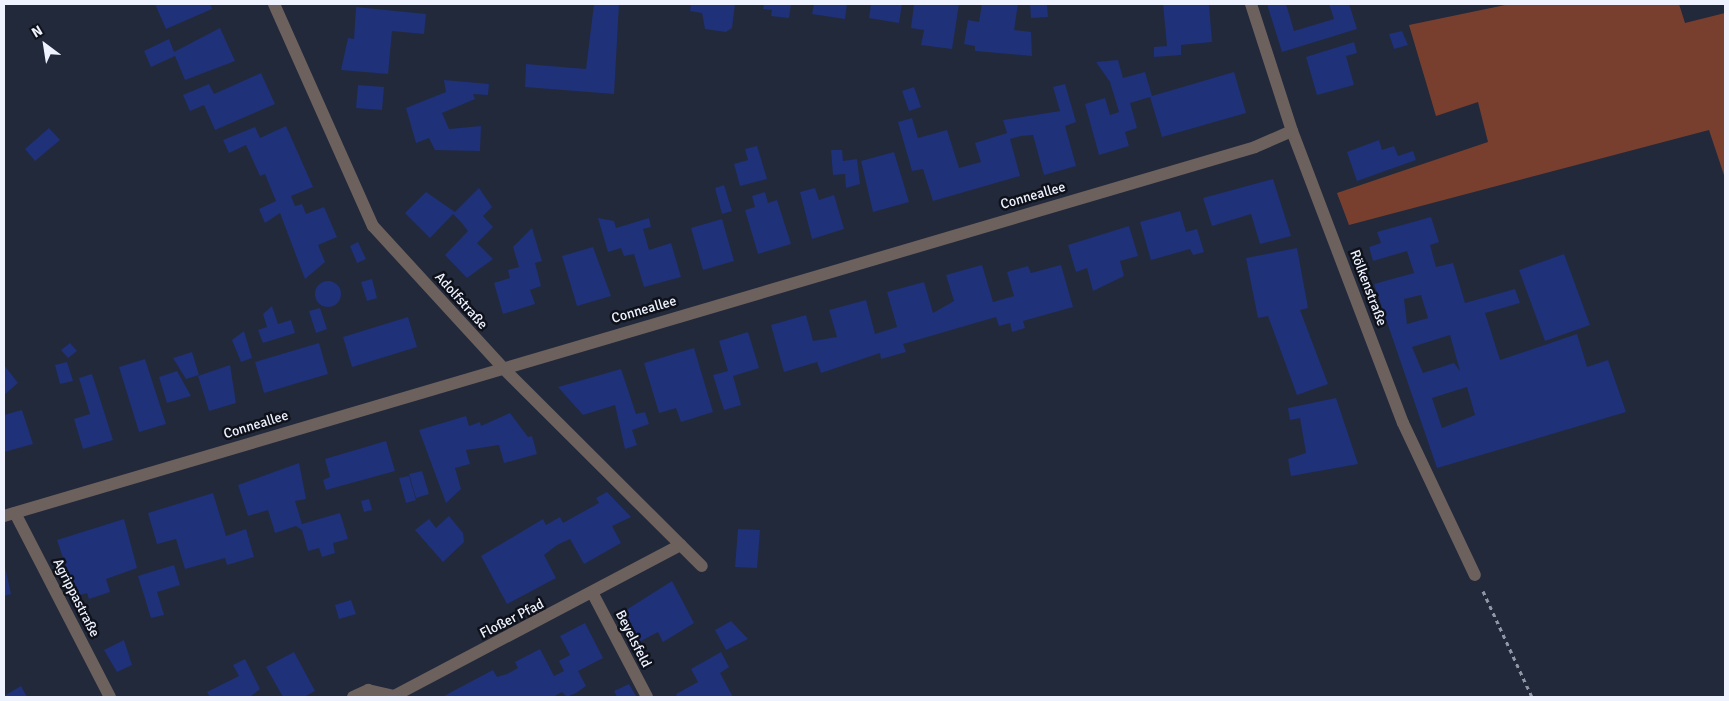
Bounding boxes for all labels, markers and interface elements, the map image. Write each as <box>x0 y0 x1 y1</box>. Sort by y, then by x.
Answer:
north arrow <box>20 20 70 70</box>
text: N <box>28 22 46 42</box>
street label: Conneallee <box>999 179 1067 213</box>
street label: Rölkenstraße <box>1346 248 1390 328</box>
street label: Adolfstraße <box>431 269 491 333</box>
street label: Conneallee <box>610 293 678 327</box>
street label: Conneallee <box>222 407 290 443</box>
street label: Agrippastraße <box>49 556 103 640</box>
street label: Floßer Pfad <box>477 596 547 642</box>
street label: Beyelsfeld <box>611 608 655 670</box>

